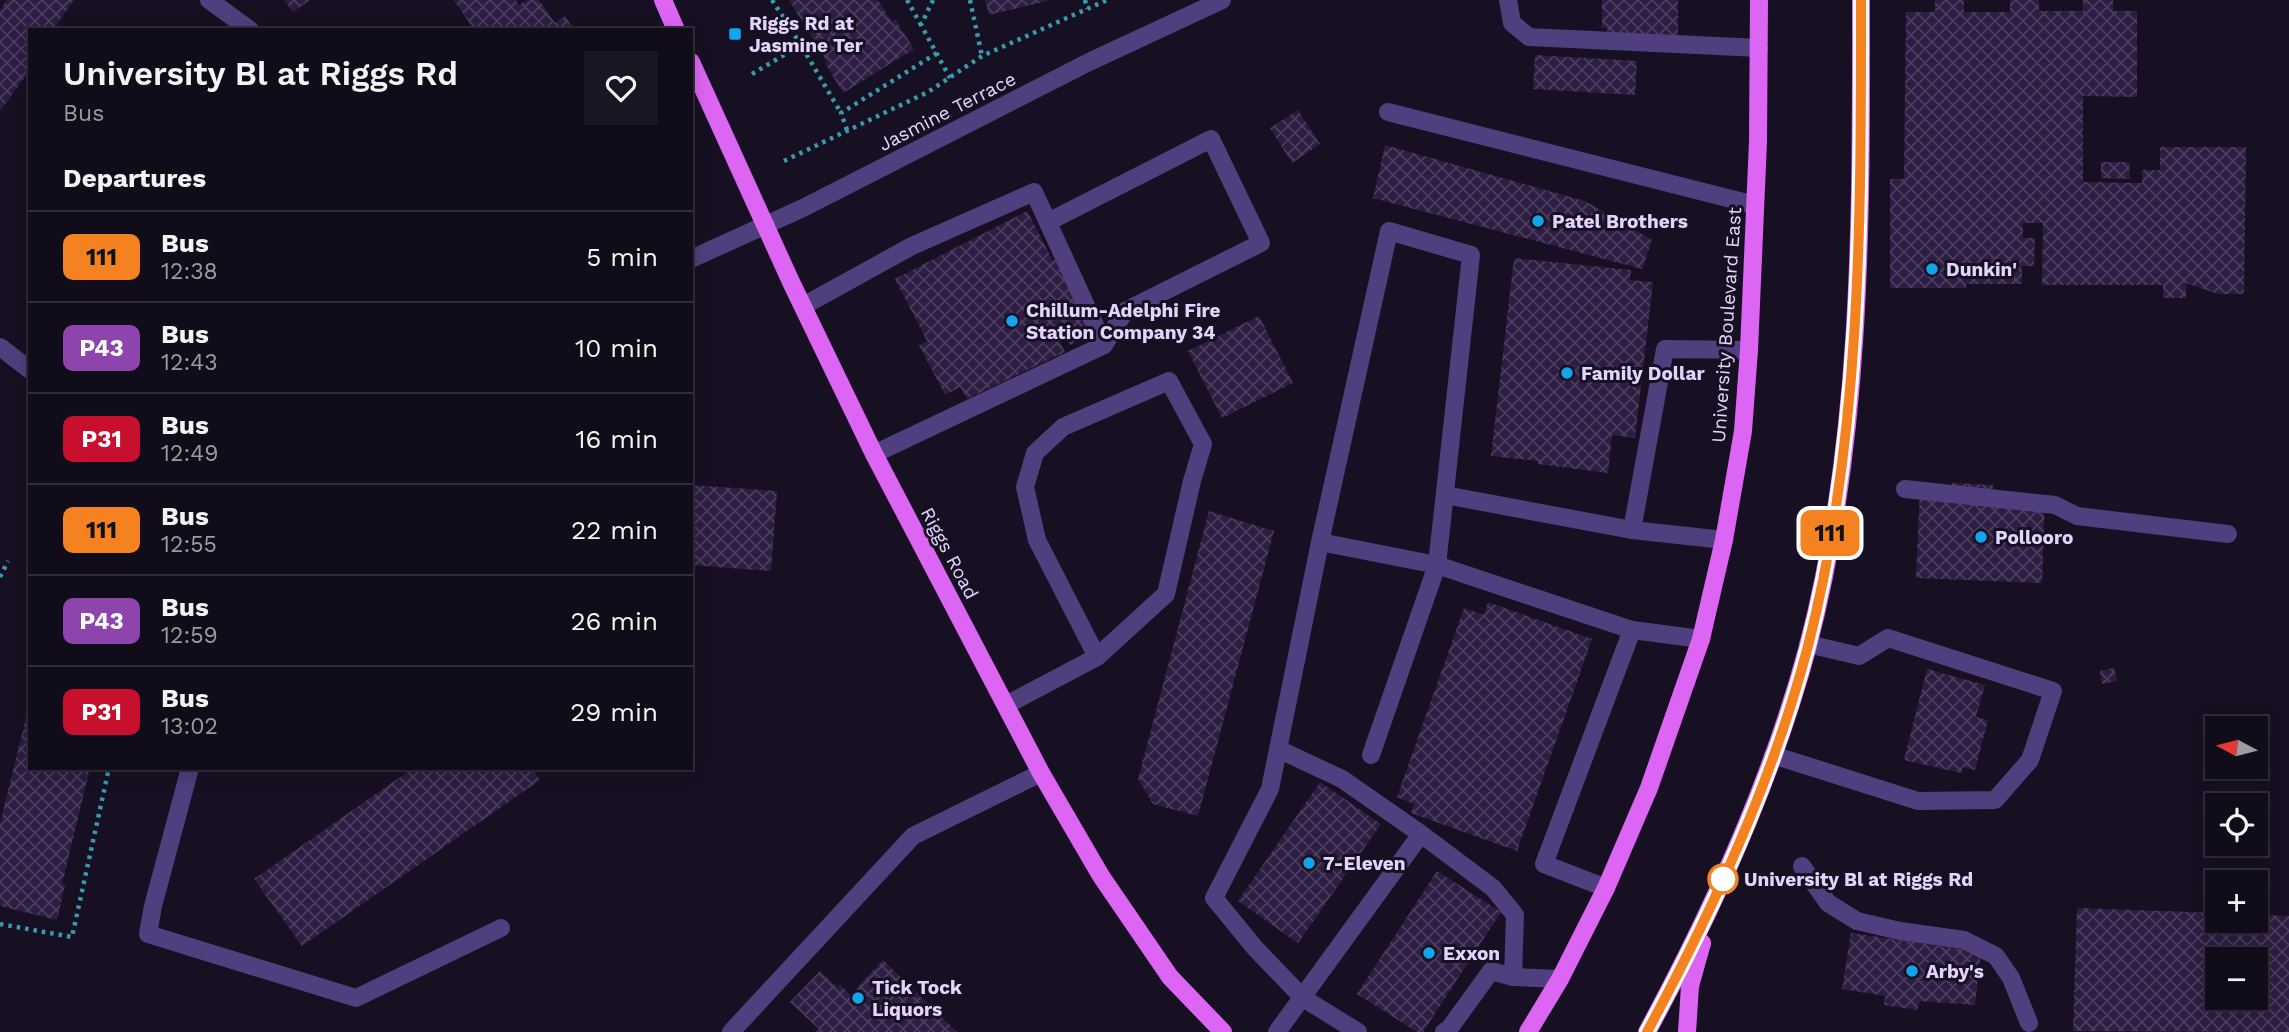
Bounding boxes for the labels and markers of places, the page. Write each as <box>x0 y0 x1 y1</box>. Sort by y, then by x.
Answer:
place label: Riggs Rd at Jasmine Ter <box>749 12 864 57</box>
marker: Riggs Rd at Jasmine Ter <box>727 26 743 42</box>
place label: Patel Brothers <box>1552 210 1688 233</box>
marker: Patel Brothers <box>1530 213 1546 229</box>
place label: Dunkin' <box>1946 258 2017 281</box>
marker: Dunkin' <box>1924 261 1940 277</box>
place label: Chillum-Adelphi Fire Station Company 34 <box>1026 299 1221 344</box>
marker: Chillum-Adelphi Fire Station Company 34 <box>1004 313 1020 329</box>
place label: Family Dollar <box>1581 362 1705 385</box>
marker: Family Dollar <box>1559 365 1575 381</box>
place label: Pollooro <box>1995 526 2073 549</box>
marker: Pollooro <box>1973 529 1989 545</box>
place label: 7-Eleven <box>1323 852 1406 875</box>
marker: 7-Eleven <box>1301 855 1317 871</box>
marker: University Bl at Riggs Rd <box>1708 864 1738 894</box>
place label: University Bl at Riggs Rd <box>1744 868 1973 891</box>
place label: Exxon <box>1443 942 1500 965</box>
marker: Exxon <box>1421 945 1437 961</box>
place label: Arby's <box>1926 960 1984 983</box>
marker: Arby's <box>1904 963 1920 979</box>
place label: Tick Tock Liquors <box>872 976 962 1021</box>
marker: Tick Tock Liquors <box>850 990 866 1006</box>

